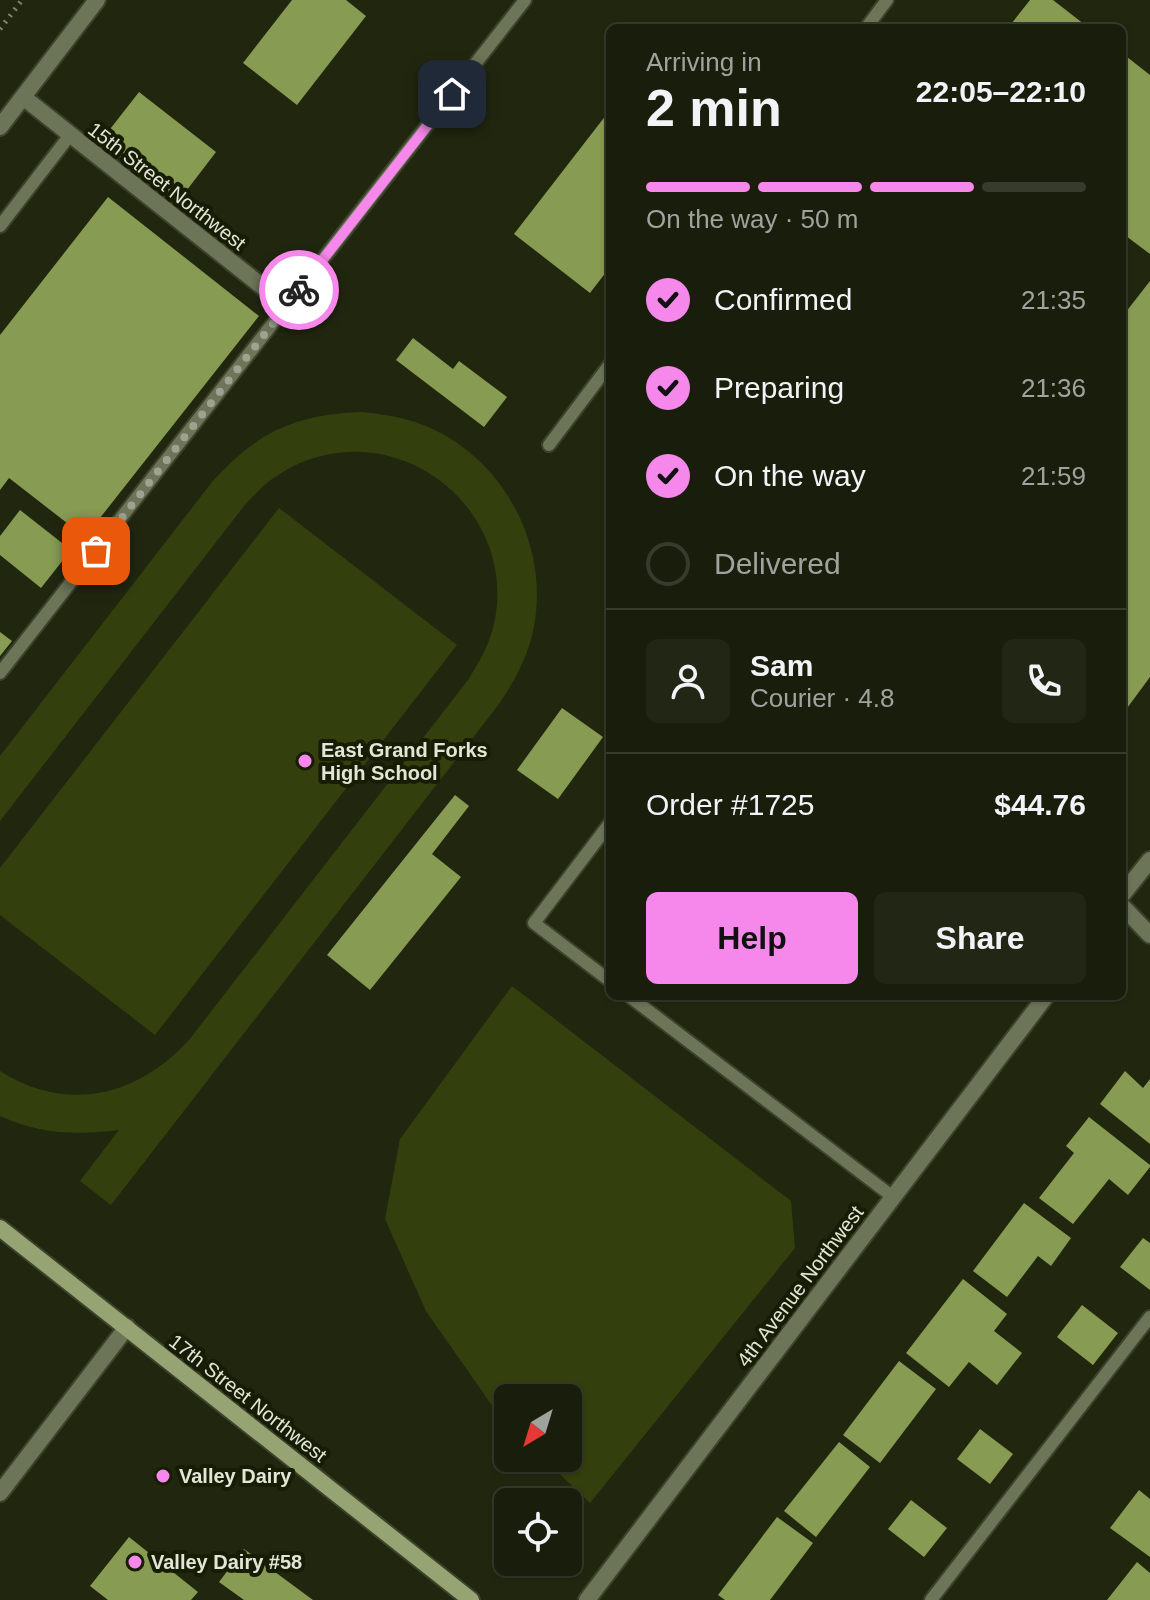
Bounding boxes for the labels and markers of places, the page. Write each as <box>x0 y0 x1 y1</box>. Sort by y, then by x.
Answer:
pin <box>418 60 486 128</box>
pin <box>62 517 130 585</box>
place label: East Grand Forks High School <box>321 739 488 784</box>
marker: East Grand Forks High School <box>296 752 314 770</box>
place label: Valley Dairy <box>179 1465 292 1487</box>
marker: Valley Dairy <box>154 1467 172 1485</box>
place label: Valley Dairy #58 <box>151 1551 302 1573</box>
marker: Valley Dairy #58 <box>126 1553 144 1571</box>

